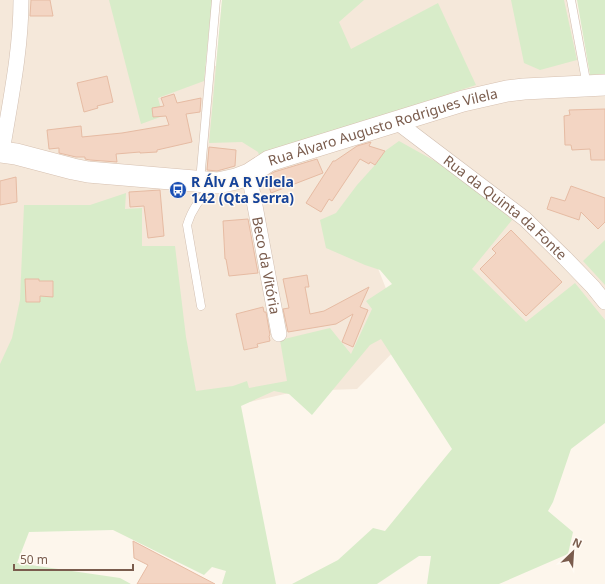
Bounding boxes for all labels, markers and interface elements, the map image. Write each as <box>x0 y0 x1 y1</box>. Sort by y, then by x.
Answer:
street label: Rua Álvaro Augusto Rodrigues Vilela <box>266 83 499 170</box>
street label: Rua da Quinta da Fonte <box>440 151 571 264</box>
place label: R Álv A R Vilela 142 (Qta Serra) <box>191 172 294 207</box>
bus stop icon: R Álv A R Vilela 142 (Qta Serra) <box>168 180 188 200</box>
street label: Beco da Vitória <box>248 215 285 316</box>
north arrow <box>553 532 593 572</box>
text: N <box>570 534 585 551</box>
scale bar <box>14 546 133 572</box>
text: 50 m <box>20 551 48 568</box>

